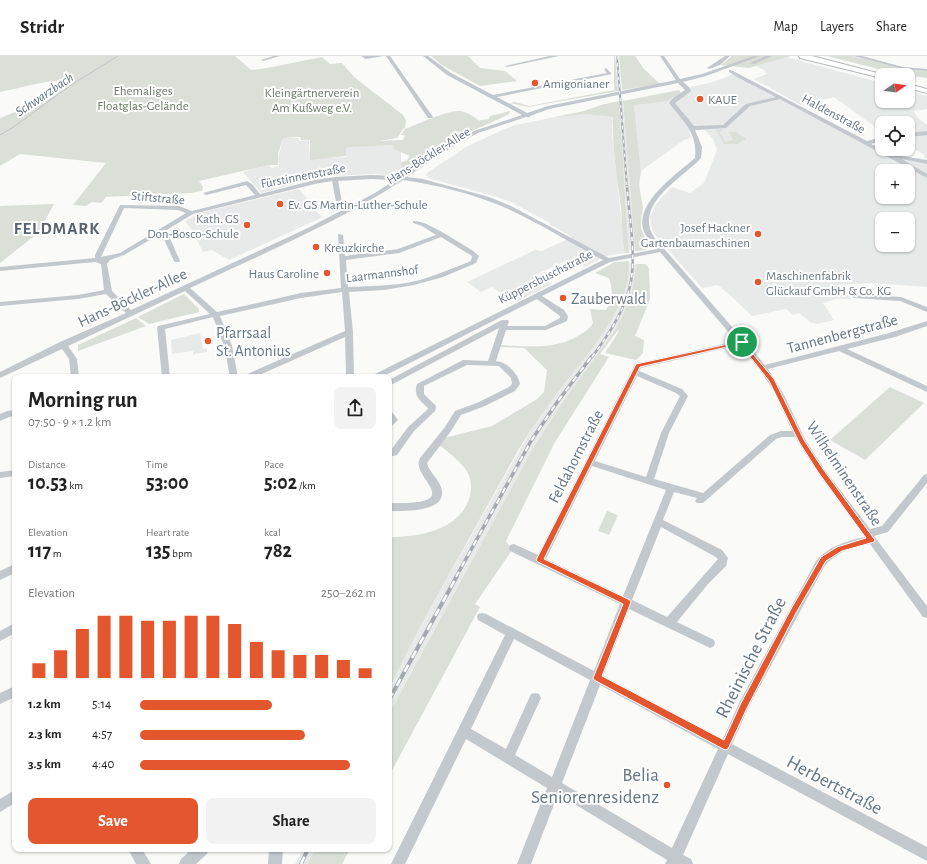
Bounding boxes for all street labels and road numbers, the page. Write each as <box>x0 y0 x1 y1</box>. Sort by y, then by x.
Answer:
street label: Haldenstraße <box>800 92 867 136</box>
street label: Hans-Böckler-Allee <box>385 125 473 187</box>
street label: Fürstinnenstraße <box>260 162 347 191</box>
street label: Stiftstraße <box>130 190 185 207</box>
street label: Küppersbuschstraße <box>496 248 595 307</box>
street label: Laarmannshof <box>345 263 420 285</box>
street label: Hans-Böckler-Allee <box>75 266 189 330</box>
street label: Tannenbergstraße <box>785 311 900 356</box>
street label: Feldahornstraße <box>545 407 606 506</box>
street label: Wilhelminenstraße <box>803 419 885 529</box>
street label: Rheinische Straße <box>713 594 790 721</box>
street label: Herbertstraße <box>783 752 885 818</box>

